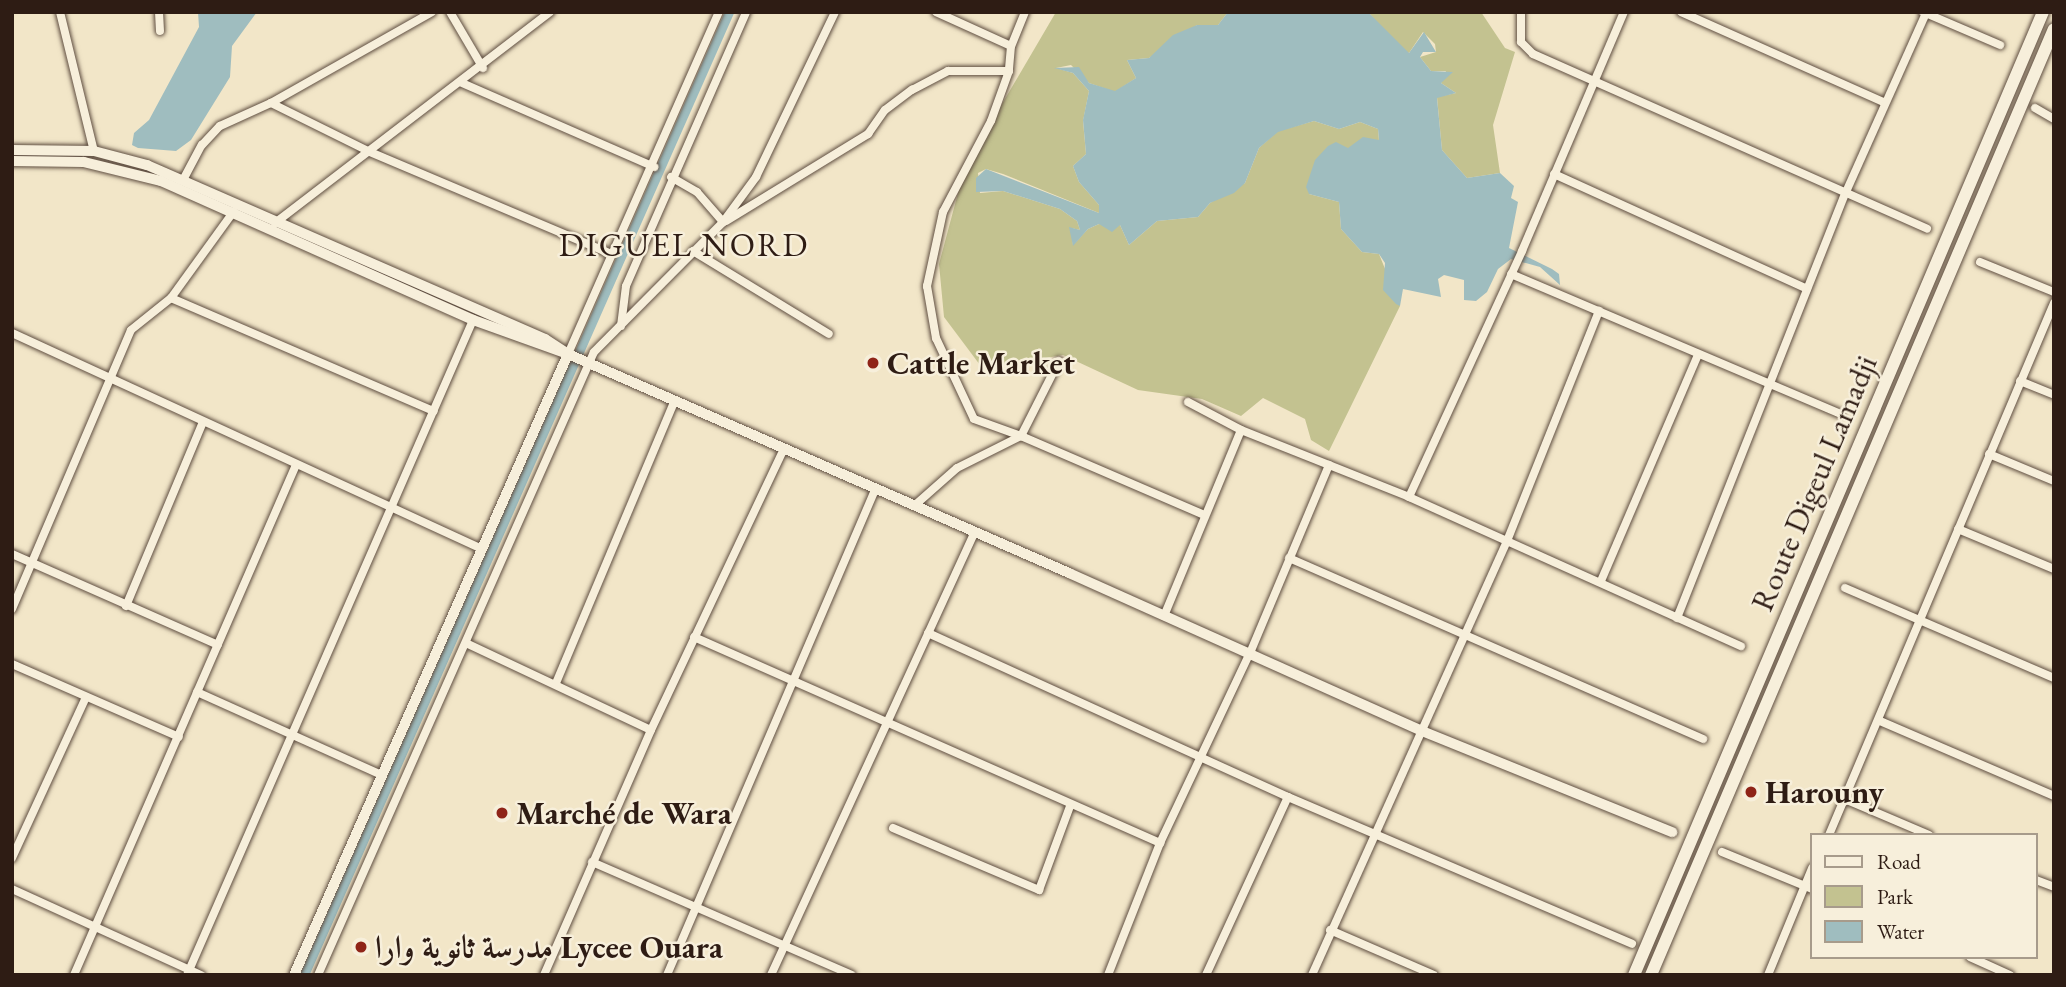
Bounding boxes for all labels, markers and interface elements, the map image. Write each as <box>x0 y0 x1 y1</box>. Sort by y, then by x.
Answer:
district label: DIGUEL NORD <box>560 225 808 265</box>
place label: Cattle Market <box>887 344 1075 382</box>
street label: Route Digeul Lamadji <box>1743 349 1885 617</box>
marker: Cattle Market <box>865 355 881 371</box>
place label: Harouny <box>1765 773 1884 811</box>
marker: Harouny <box>1743 784 1759 800</box>
place label: Marché de Wara <box>516 794 732 832</box>
marker: Marché de Wara <box>494 805 510 821</box>
legend <box>1811 833 2038 959</box>
text: Road <box>1877 848 1921 875</box>
text: Park <box>1877 883 1913 910</box>
text: Water <box>1877 918 1924 945</box>
place label: مدرسة ثانوية وارا Lycee Ouara <box>375 928 723 966</box>
marker: مدرسة ثانوية وارا Lycee Ouara <box>353 939 369 955</box>

